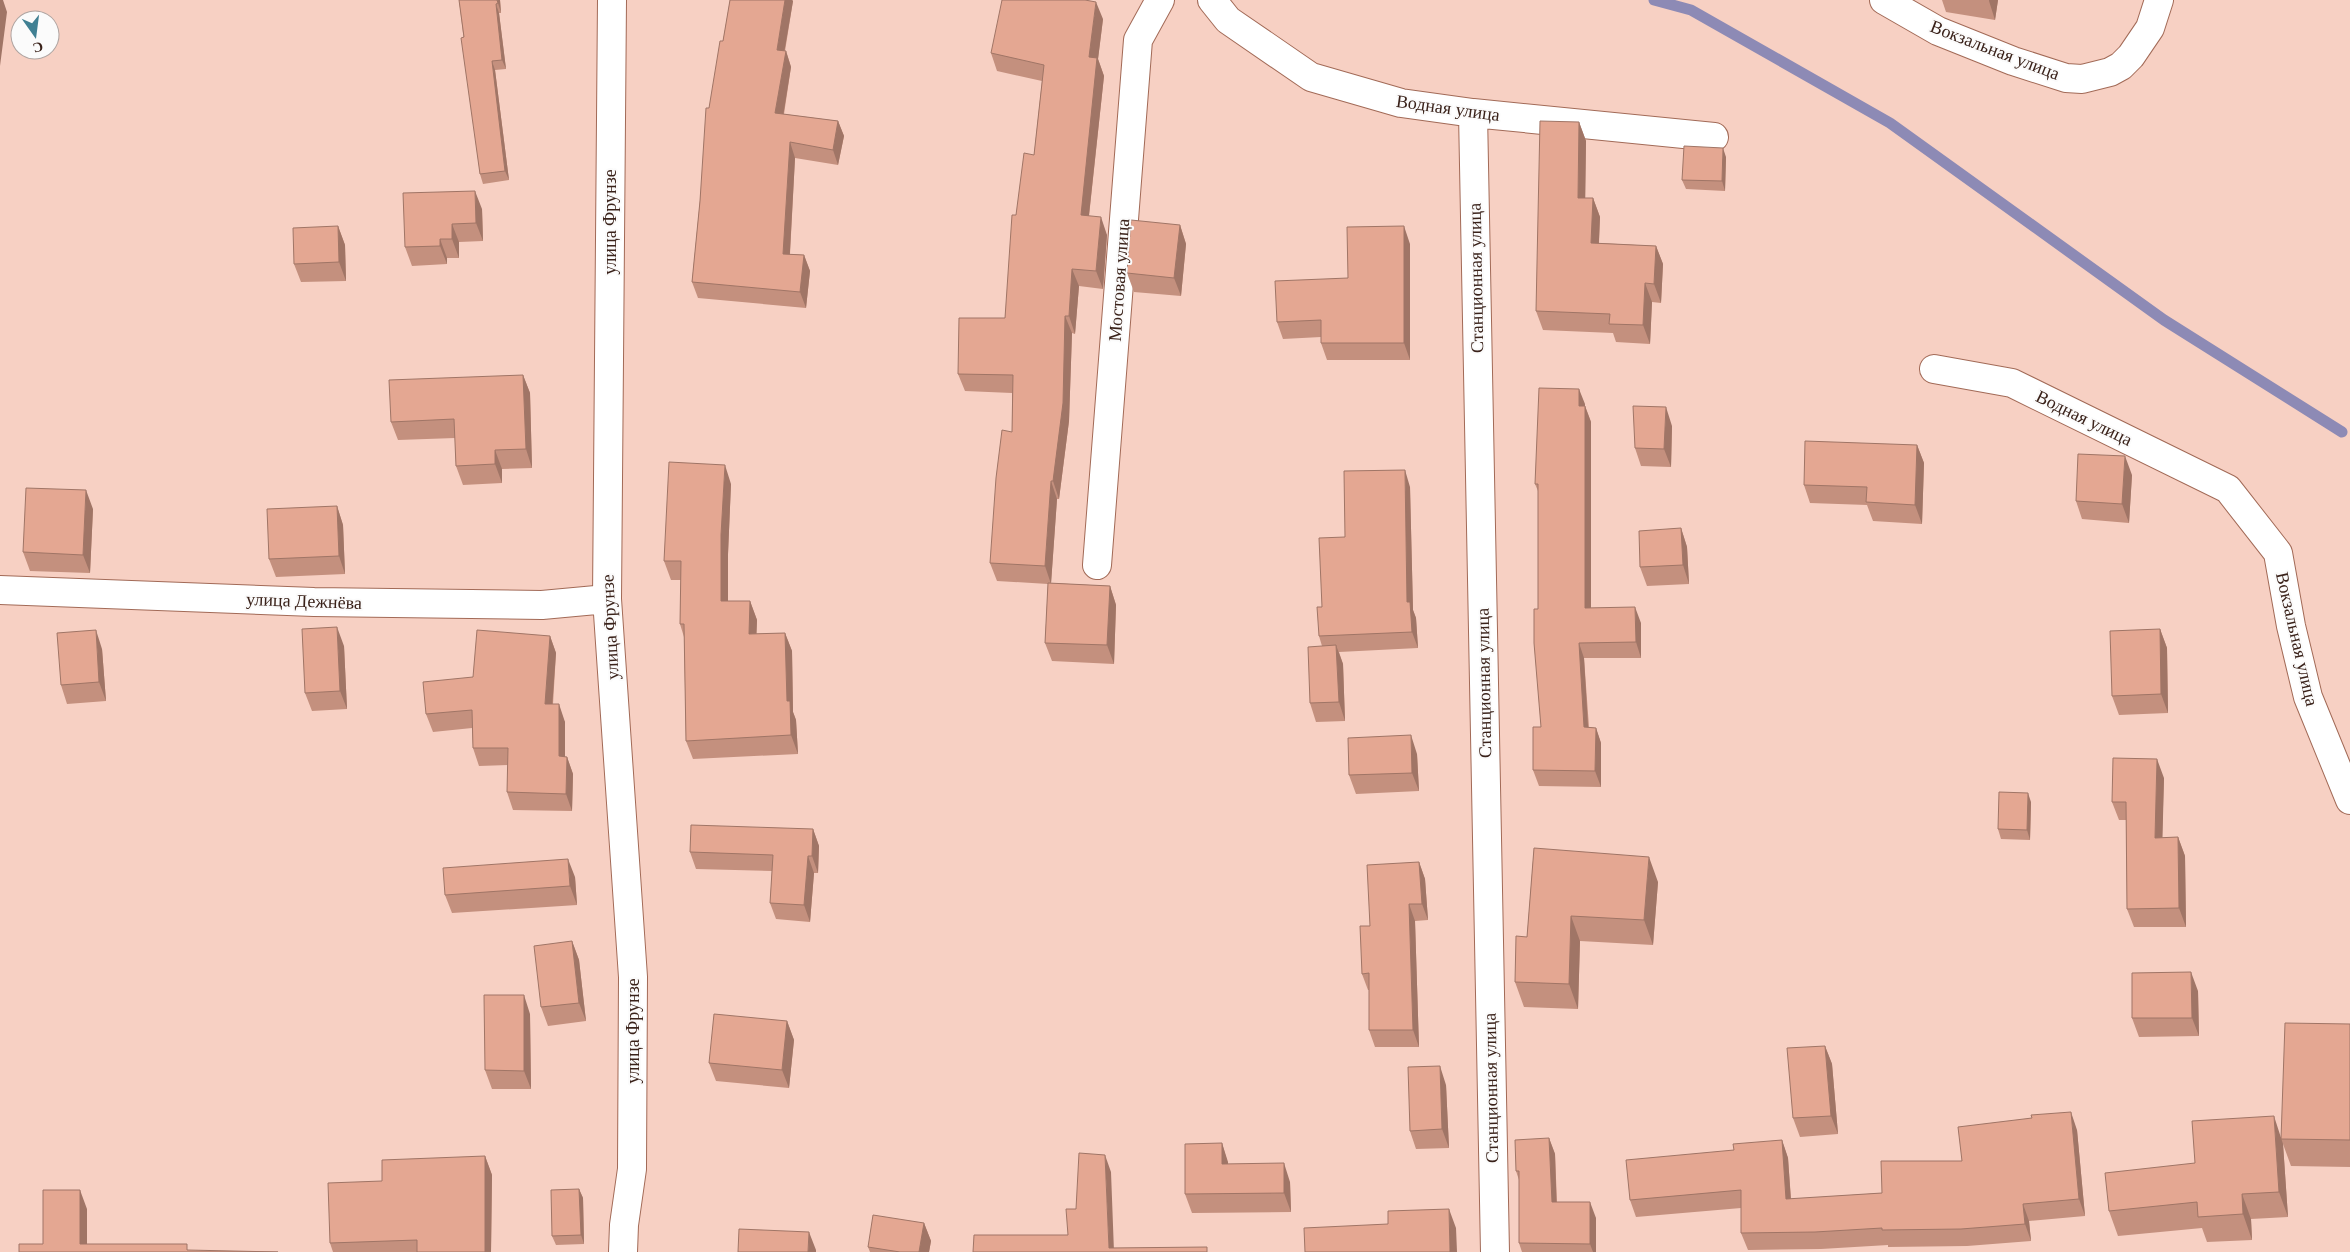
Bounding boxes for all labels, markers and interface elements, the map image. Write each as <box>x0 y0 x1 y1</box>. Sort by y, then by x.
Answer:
north arrow <box>10 10 60 60</box>
street label: Вокзальная улица <box>1928 16 2062 84</box>
text: С <box>31 39 45 56</box>
street label: Водная улица <box>1395 91 1501 125</box>
street label: улица Фрунзе <box>600 169 620 275</box>
street label: Станционная улица <box>1465 203 1487 353</box>
street label: Мостовая улица <box>1105 218 1133 342</box>
street label: Водная улица <box>2033 386 2135 450</box>
street label: Вокзальная улица <box>2272 570 2322 708</box>
street label: улица Фрунзе <box>597 574 623 680</box>
street label: улица Дежнёва <box>246 589 362 613</box>
street label: Станционная улица <box>1473 608 1495 758</box>
street label: улица Фрунзе <box>623 978 643 1084</box>
street label: Станционная улица <box>1480 1013 1502 1163</box>

